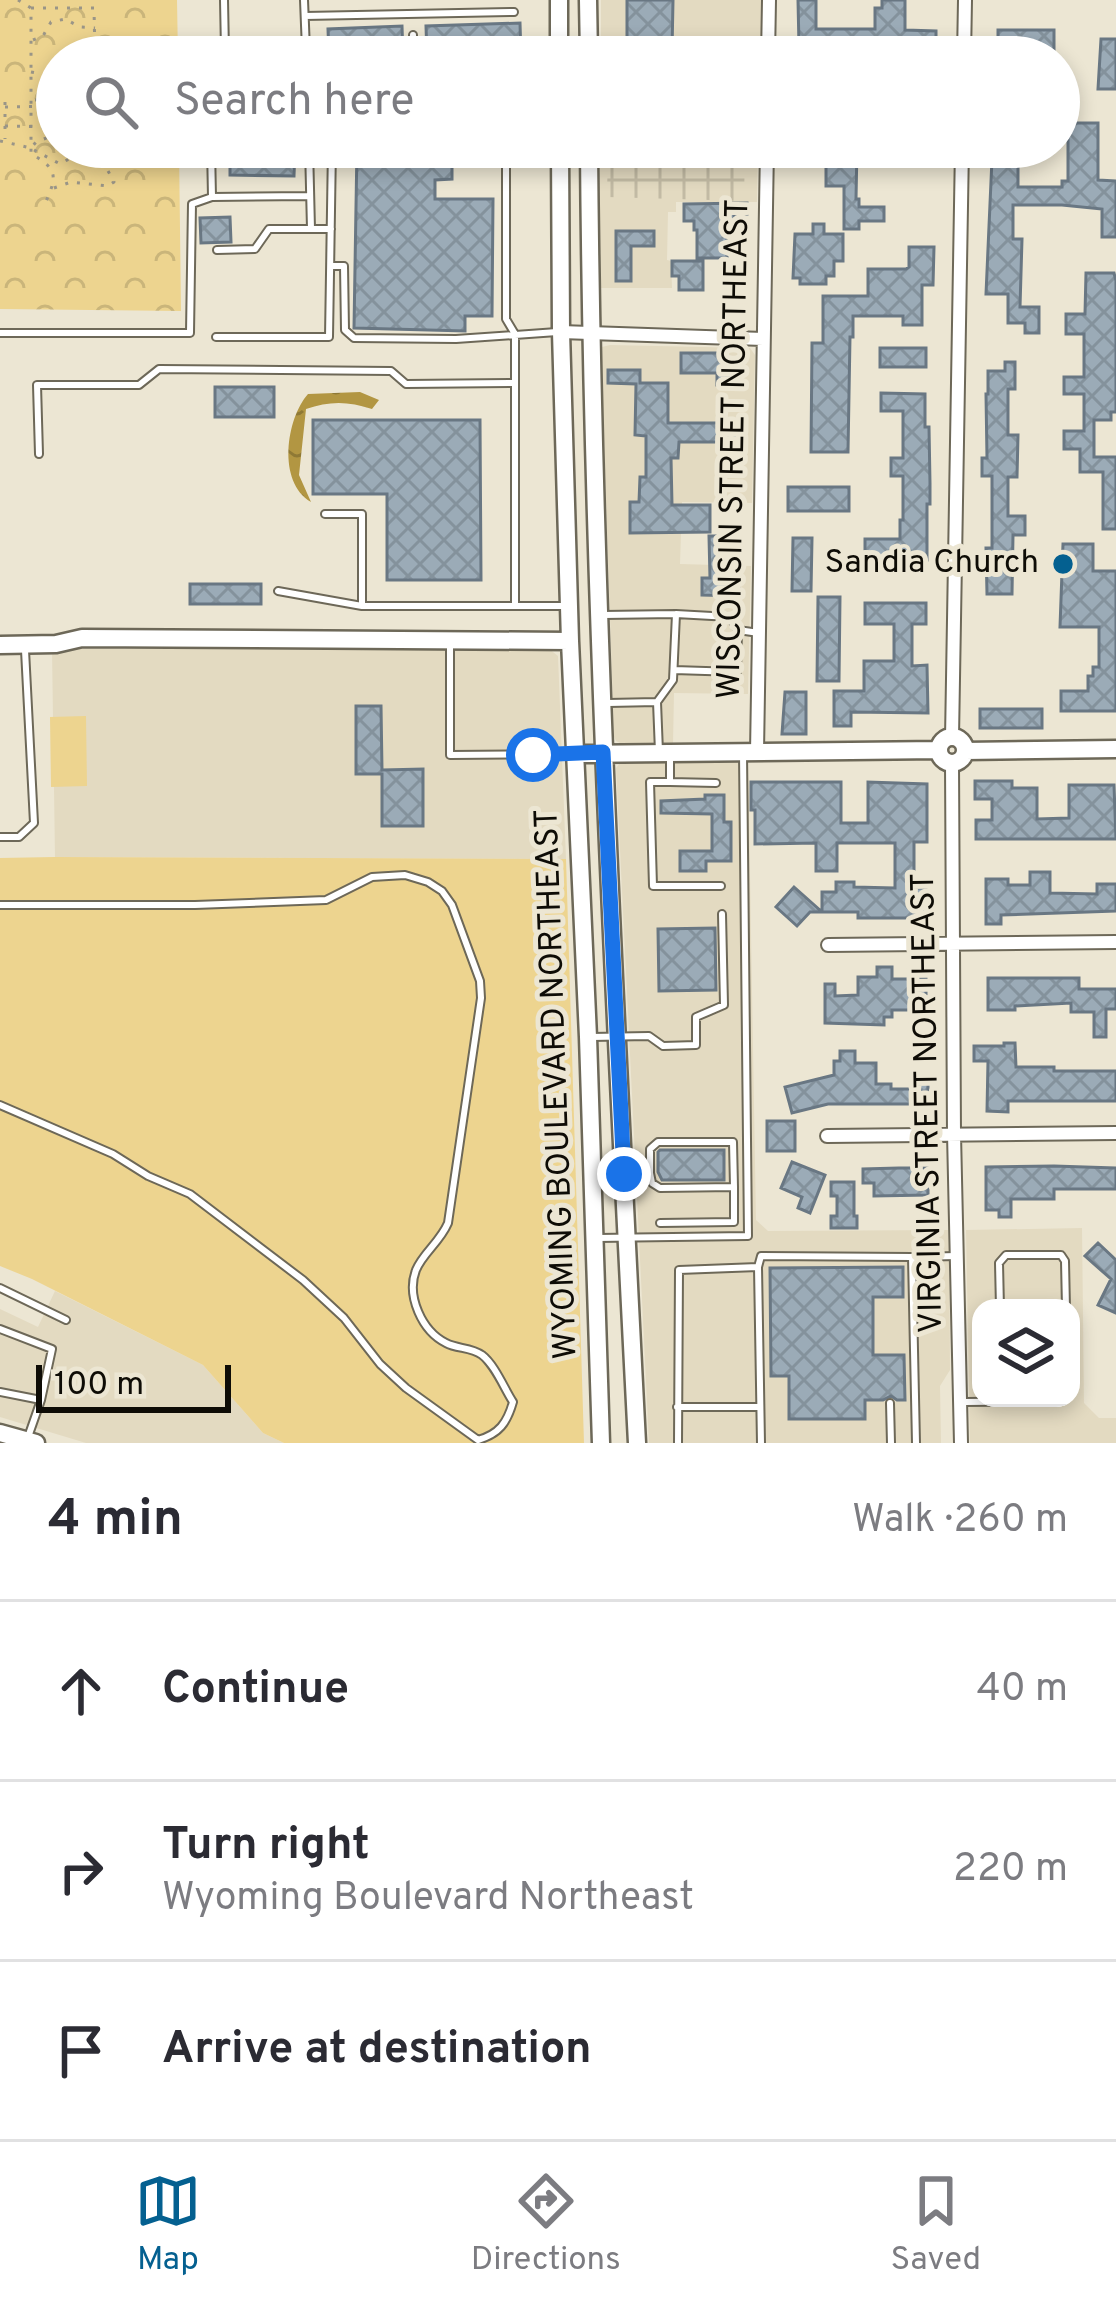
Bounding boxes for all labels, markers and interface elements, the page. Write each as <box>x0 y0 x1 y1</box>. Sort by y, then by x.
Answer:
search box <box>36 36 1080 168</box>
icon: search <box>78 69 144 135</box>
text: Search here <box>174 74 414 131</box>
street label: WISCONSIN STREET NORTHEAST <box>710 198 760 700</box>
place label: Sandia Church <box>825 543 1039 585</box>
marker: Sandia Church <box>1050 551 1076 577</box>
route start <box>506 728 560 782</box>
street label: WYOMING BOULEVARD NORTHEAST <box>527 808 589 1360</box>
street label: VIRGINIA STREET NORTHEAST <box>904 872 954 1334</box>
route end <box>597 1147 651 1201</box>
map controls <box>972 1299 1080 1407</box>
button: layers <box>972 1299 1080 1407</box>
scale bar <box>36 1359 231 1412</box>
text: 100 m <box>54 1365 144 1407</box>
text: 4 min <box>48 1489 183 1554</box>
text: Walk · 260 m <box>852 1497 1068 1546</box>
icon: ahead <box>48 1658 114 1724</box>
text: Continue <box>162 1662 349 1719</box>
text: 40 m <box>977 1666 1068 1715</box>
text: Turn right <box>162 1818 370 1875</box>
icon: right <box>48 1838 114 1904</box>
text: 220 m <box>953 1846 1068 1895</box>
text: Wyoming Boulevard Northeast <box>162 1875 694 1924</box>
icon: arrive <box>48 2018 114 2084</box>
text: Arrive at destination <box>162 2022 592 2079</box>
tab: Map <box>135 2168 201 2282</box>
tab: Directions <box>471 2168 621 2282</box>
tab: Saved <box>890 2168 981 2282</box>

